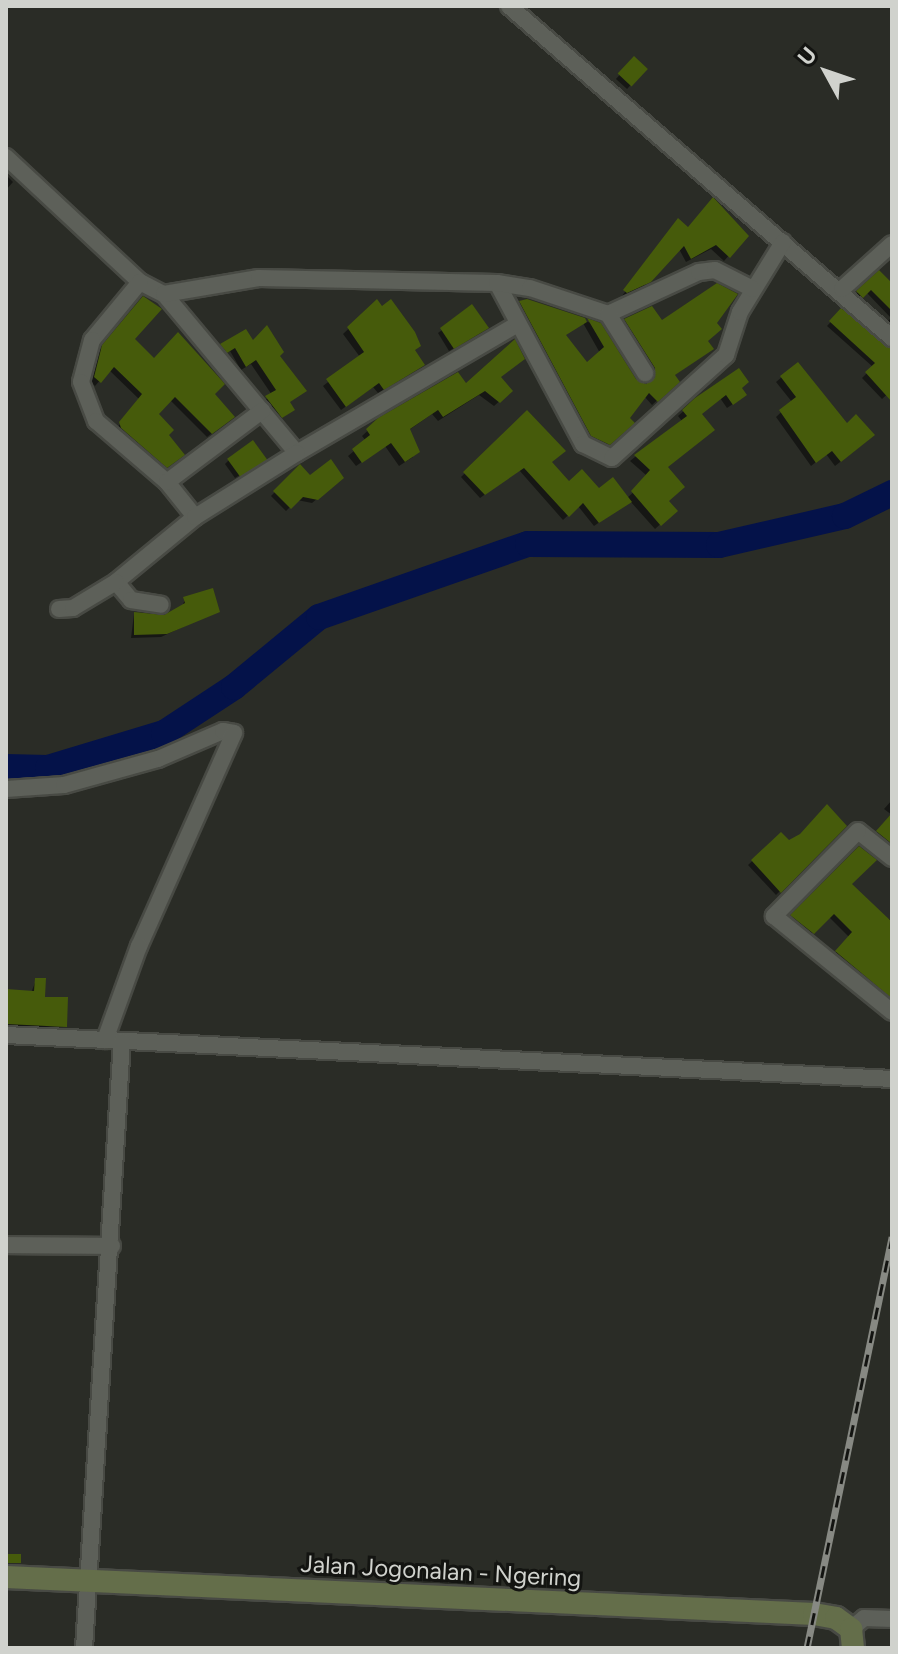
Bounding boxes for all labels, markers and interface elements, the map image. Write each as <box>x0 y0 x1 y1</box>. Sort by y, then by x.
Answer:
north arrow <box>786 32 866 112</box>
text: U <box>792 42 823 71</box>
street label: Jalan Jogonalan - Ngering <box>300 1549 582 1593</box>

